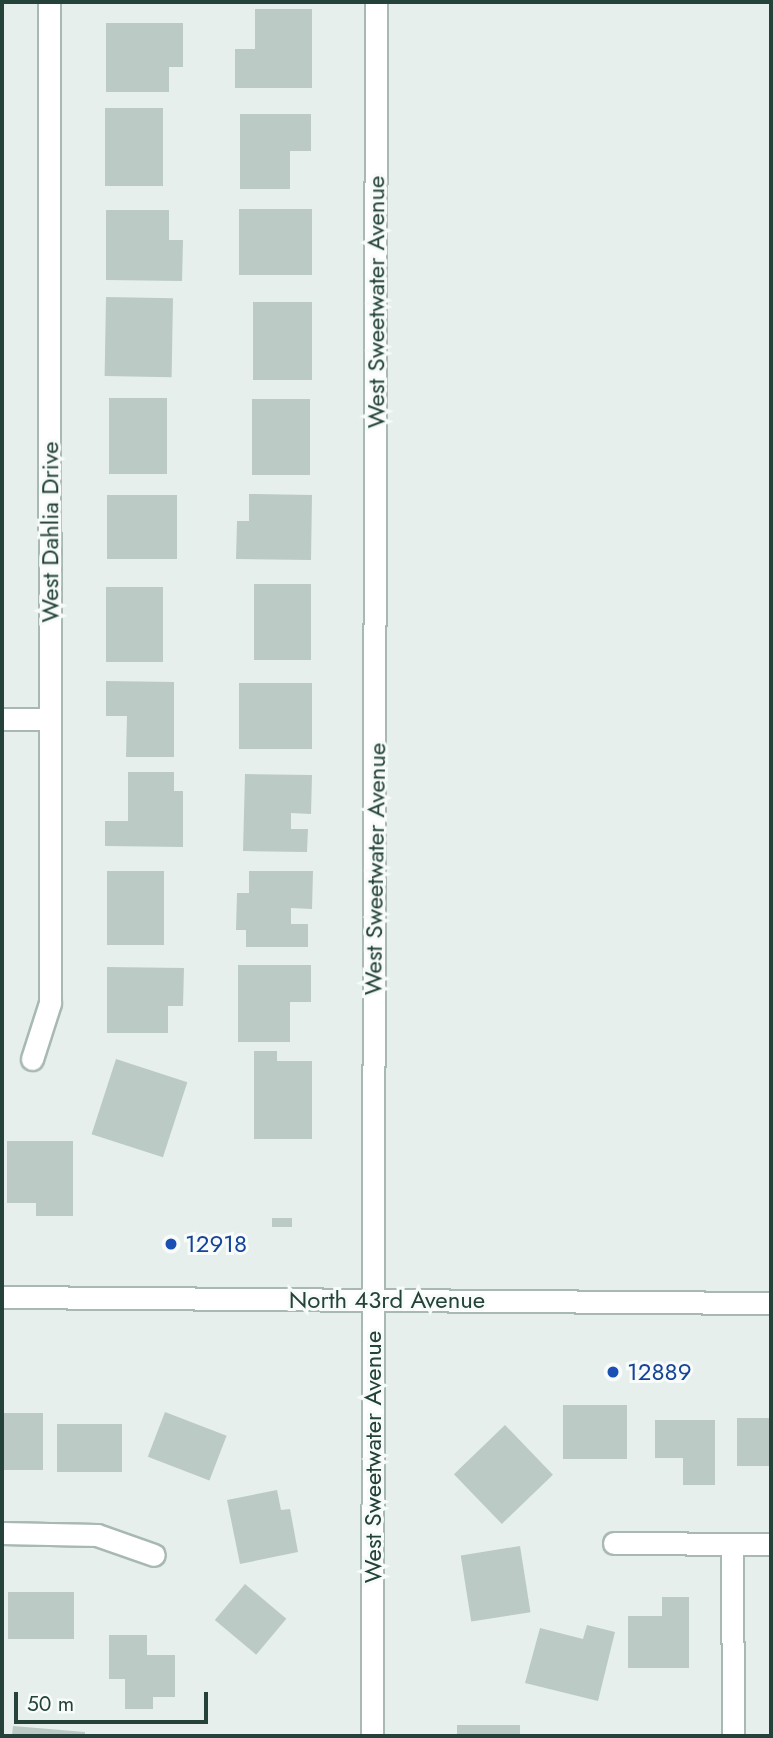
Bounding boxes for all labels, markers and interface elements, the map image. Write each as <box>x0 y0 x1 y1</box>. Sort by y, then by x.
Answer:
street label: West Sweetwater Avenue <box>362 176 390 428</box>
street label: West Dahlia Drive <box>36 441 64 623</box>
street label: West Sweetwater Avenue <box>358 742 392 996</box>
place label: 12918 <box>185 1230 247 1258</box>
marker: 12918 <box>163 1236 179 1252</box>
street label: North 43rd Avenue <box>289 1286 485 1314</box>
street label: West Sweetwater Avenue <box>359 1331 387 1583</box>
place label: 12889 <box>627 1358 691 1386</box>
marker: 12889 <box>605 1364 621 1380</box>
scale bar <box>18 1678 212 1722</box>
text: 50 m <box>27 1689 74 1719</box>

